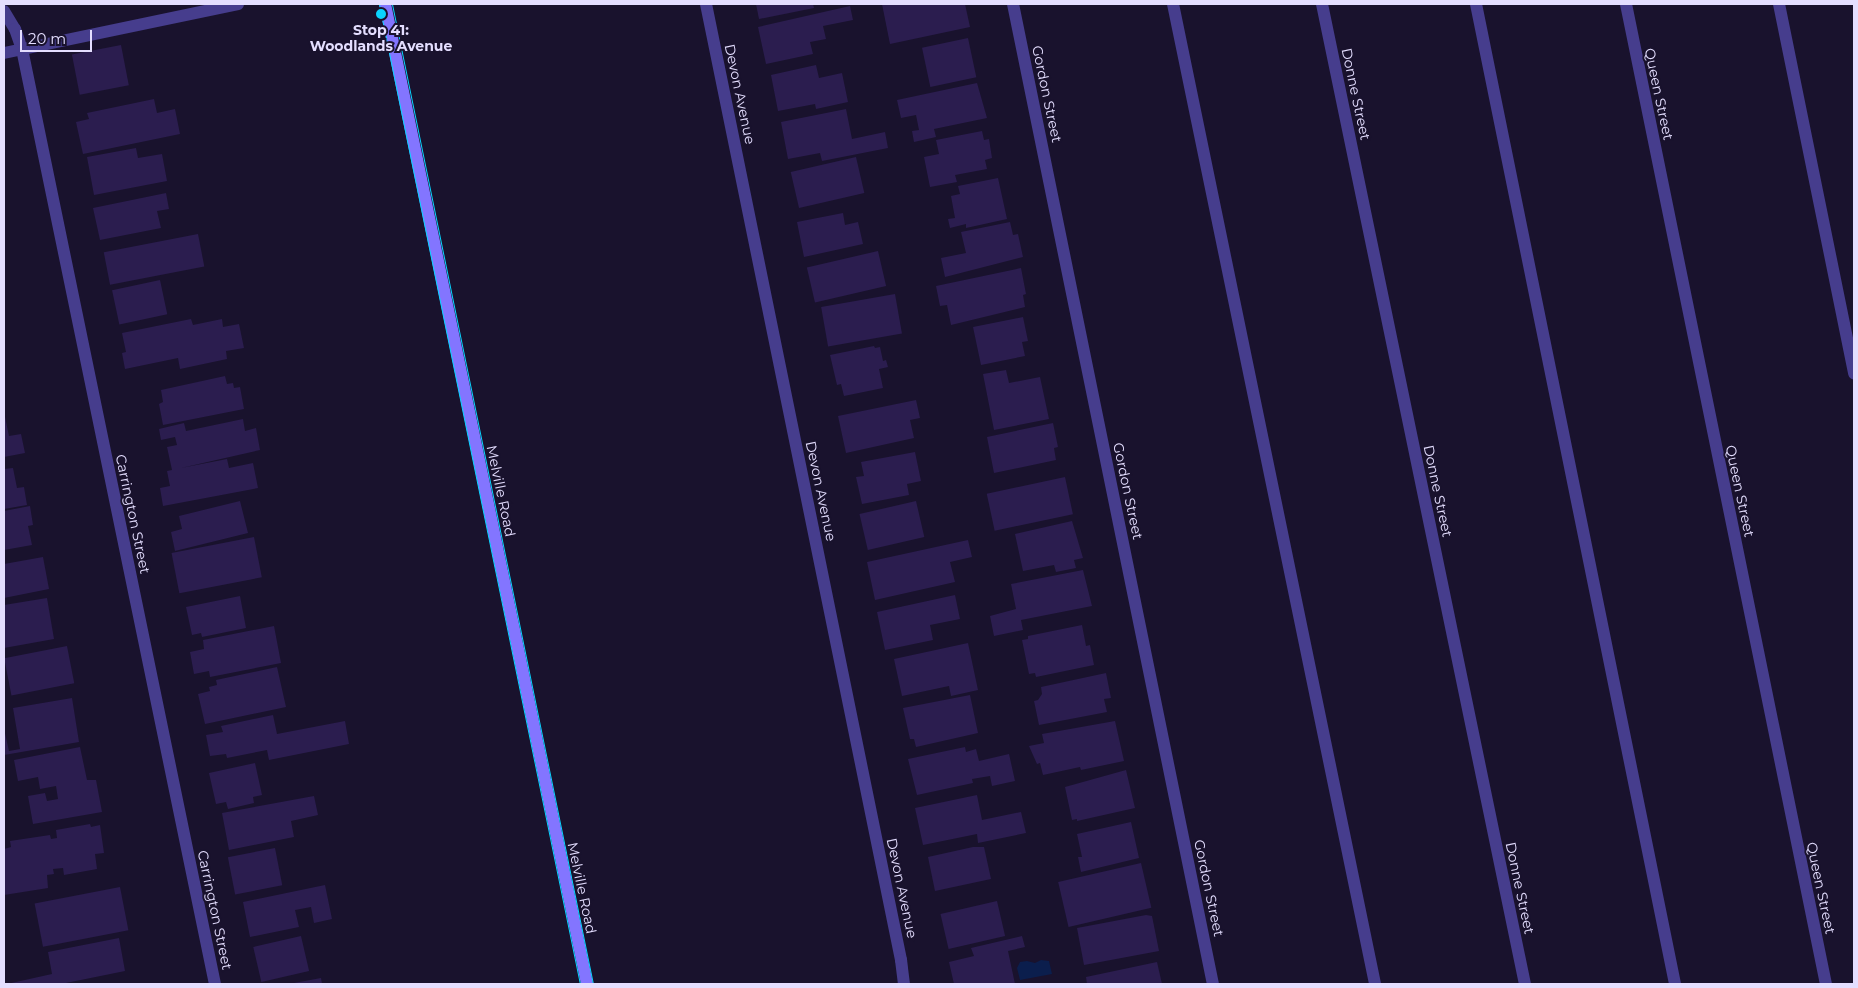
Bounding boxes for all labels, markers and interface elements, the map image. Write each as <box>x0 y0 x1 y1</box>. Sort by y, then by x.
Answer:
marker: Stop 41: Woodlands Avenue <box>375 8 387 20</box>
scale bar <box>22 20 95 52</box>
place label: Stop 41: Woodlands Avenue <box>310 22 452 54</box>
text: 20 m <box>28 29 66 48</box>
street label: Devon Avenue <box>721 42 759 146</box>
street label: Gordon Street <box>1029 44 1065 144</box>
street label: Donne Street <box>1338 46 1374 142</box>
street label: Queen Street <box>1641 47 1677 141</box>
street label: Devon Avenue <box>802 439 840 543</box>
street label: Gordon Street <box>1110 441 1146 541</box>
street label: Donne Street <box>1420 443 1456 539</box>
street label: Melville Road <box>483 444 519 538</box>
street label: Queen Street <box>1722 444 1758 538</box>
street label: Carrington Street <box>112 453 154 575</box>
street label: Devon Avenue <box>883 836 921 940</box>
street label: Gordon Street <box>1191 838 1227 938</box>
street label: Donne Street <box>1502 840 1538 936</box>
street label: Melville Road <box>564 841 600 935</box>
street label: Queen Street <box>1803 841 1839 935</box>
street label: Carrington Street <box>194 849 236 971</box>

